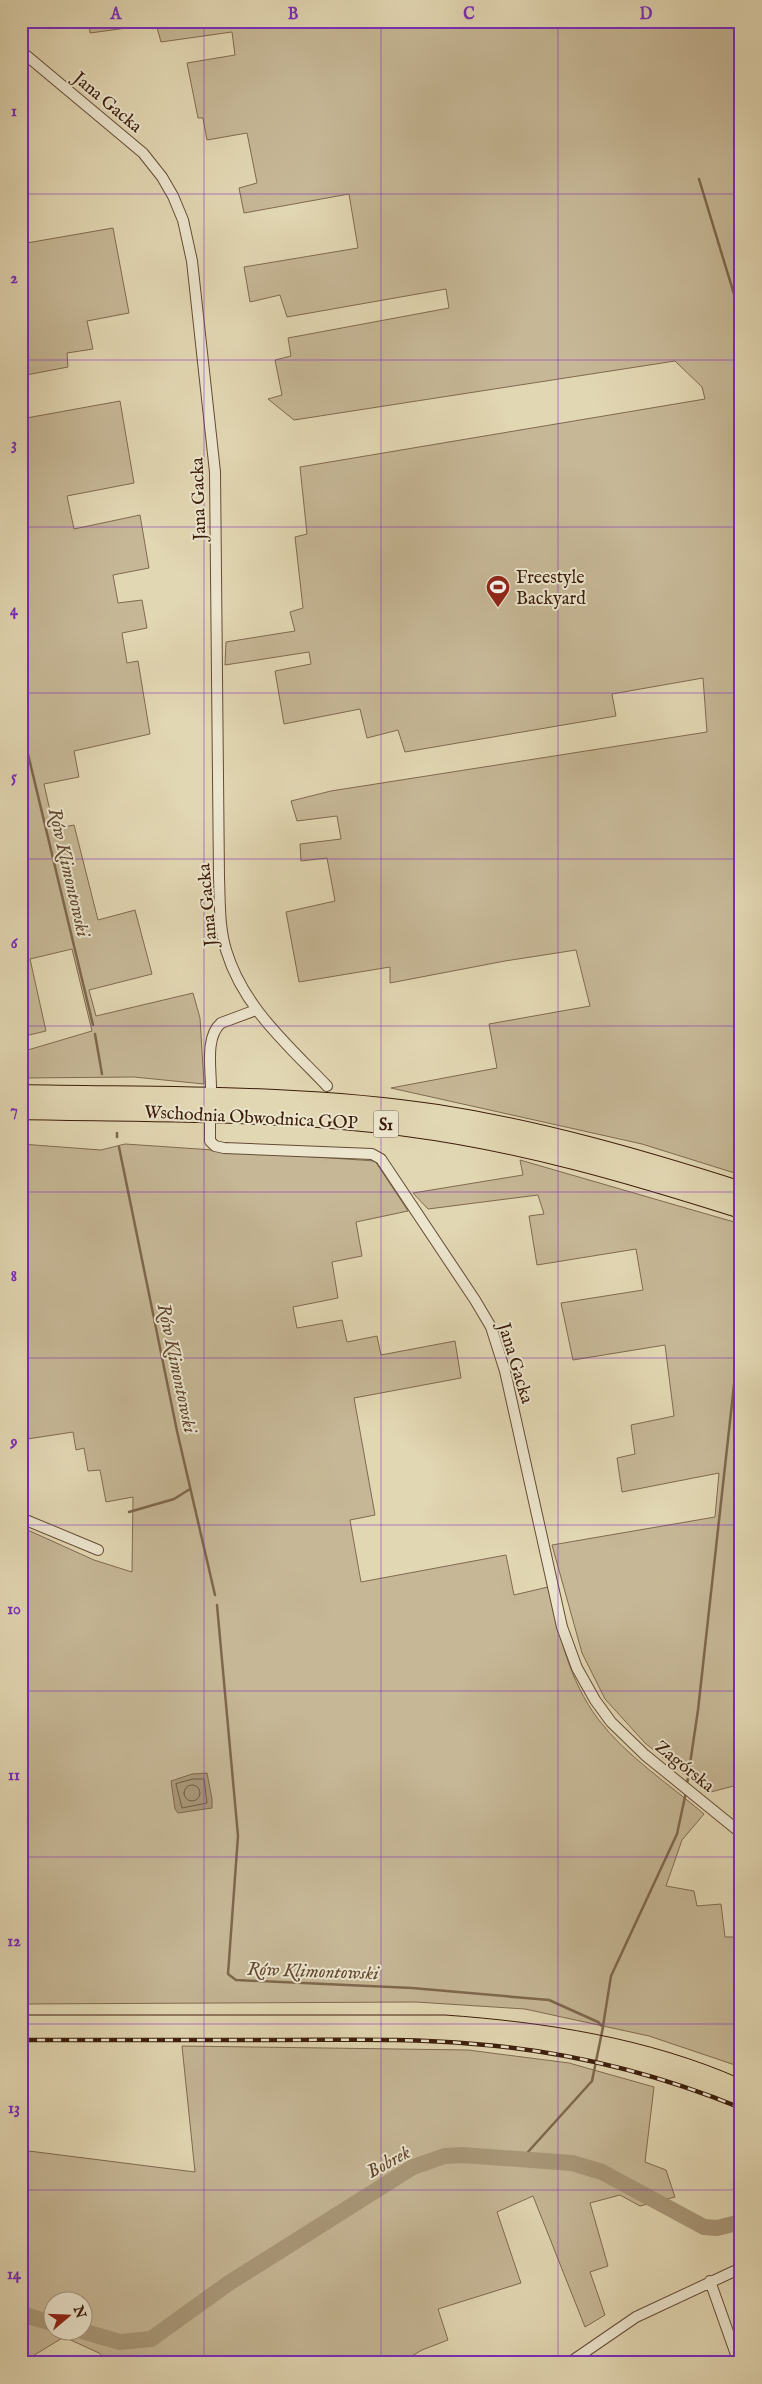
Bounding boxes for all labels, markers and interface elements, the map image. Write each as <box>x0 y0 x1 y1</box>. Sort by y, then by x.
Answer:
text: A <box>110 5 123 25</box>
text: B <box>288 5 299 25</box>
text: C <box>463 5 475 25</box>
text: D <box>640 5 653 25</box>
street label: Jana Gacka <box>66 66 146 139</box>
text: 1 <box>11 102 17 122</box>
text: 2 <box>10 269 18 289</box>
text: 3 <box>11 435 17 455</box>
street label: Jana Gacka <box>187 457 213 543</box>
place label: Freestyle Backyard <box>516 567 586 611</box>
sports icon: Freestyle Backyard <box>485 574 511 608</box>
text: 4 <box>10 601 19 621</box>
text: 5 <box>11 768 17 788</box>
water label: Rów Klimontowski <box>42 806 95 941</box>
street label: Jana Gacka <box>193 862 224 949</box>
text: 6 <box>11 934 19 954</box>
text: 7 <box>10 1101 18 1121</box>
street label: Wschodnia Obwodnica GOP <box>144 1101 358 1136</box>
road number: S1 <box>374 1110 398 1138</box>
text: 8 <box>11 1267 17 1287</box>
water label: Rów Klimontowski <box>151 1302 202 1437</box>
street label: Jana Gacka <box>491 1318 538 1407</box>
text: 9 <box>10 1433 18 1453</box>
text: 10 <box>7 1600 21 1620</box>
street label: Zagórska <box>650 1736 719 1798</box>
text: 11 <box>8 1766 20 1786</box>
text: 12 <box>7 1932 21 1952</box>
water label: Rów Klimontowski <box>247 1958 381 1986</box>
text: 13 <box>8 2099 20 2119</box>
water label: Bobrek <box>363 2141 415 2185</box>
text: 14 <box>7 2265 22 2285</box>
north arrow <box>42 2292 92 2342</box>
text: N <box>69 2302 90 2321</box>

